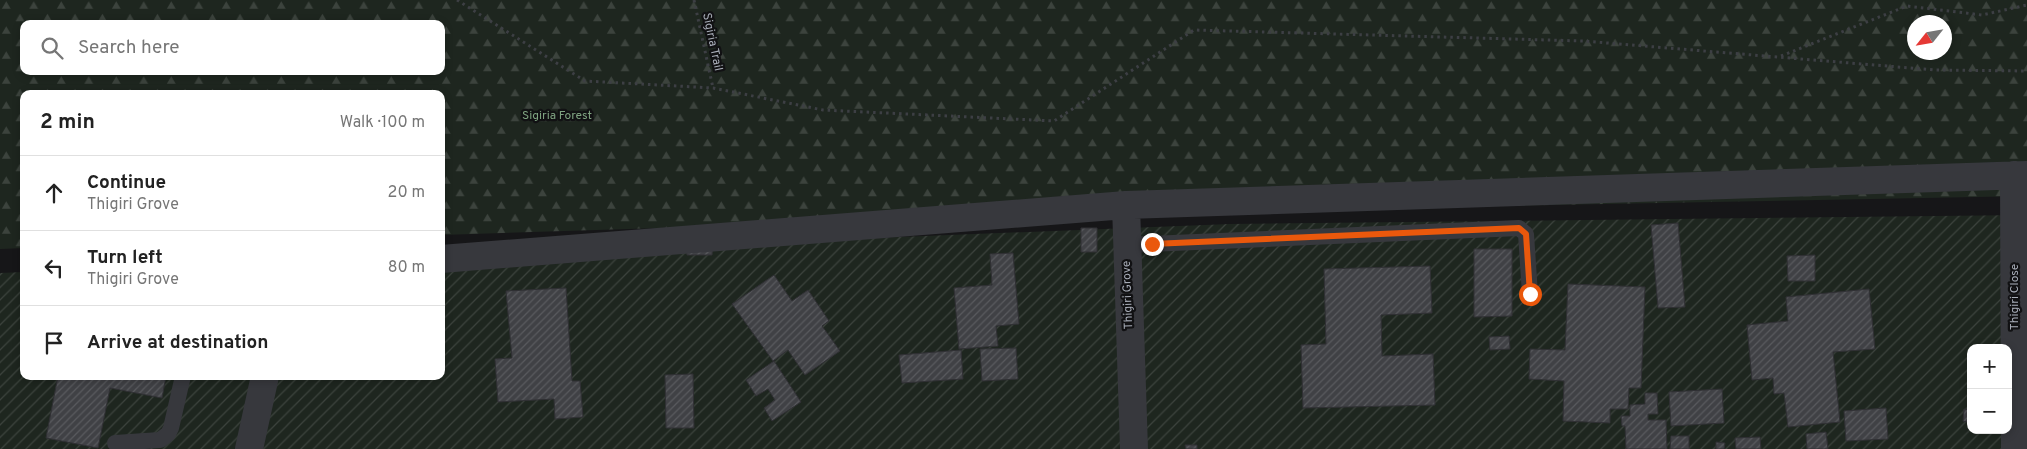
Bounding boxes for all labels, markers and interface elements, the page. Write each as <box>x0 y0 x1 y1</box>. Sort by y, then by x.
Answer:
street label: Sigiria Trail <box>698 11 726 73</box>
north arrow <box>1907 15 1952 60</box>
search box <box>20 20 445 75</box>
icon: search <box>38 34 66 62</box>
text: Search here <box>78 36 180 60</box>
park label: Sigiria Forest <box>522 108 592 124</box>
text: 2 min <box>40 109 95 136</box>
text: Walk · 100 m <box>340 113 425 133</box>
text: Continue <box>87 171 166 195</box>
icon: ahead <box>40 179 68 207</box>
text: 20 m <box>388 183 425 203</box>
text: Thigiri Grove <box>87 195 179 215</box>
route end <box>1141 233 1164 256</box>
text: Turn left <box>87 246 163 270</box>
icon: left <box>40 254 68 282</box>
text: 80 m <box>388 258 425 278</box>
street label: Thigiri Grove <box>1119 260 1137 330</box>
street label: Thigiri Close <box>2007 264 2023 330</box>
text: Thigiri Grove <box>87 270 179 290</box>
route start <box>1519 283 1542 306</box>
icon: arrive <box>40 329 68 357</box>
text: Arrive at destination <box>87 331 268 355</box>
map controls <box>1967 344 2012 434</box>
button: + <box>1967 344 2012 389</box>
button: − <box>1967 389 2012 434</box>

